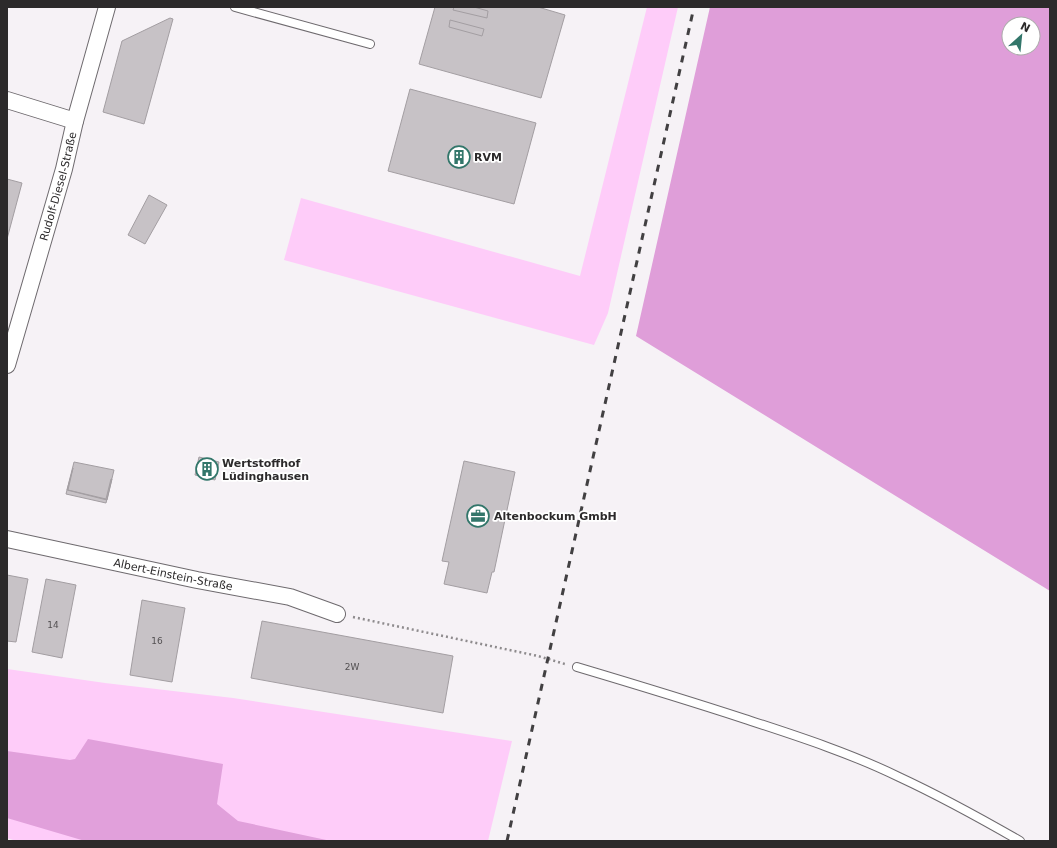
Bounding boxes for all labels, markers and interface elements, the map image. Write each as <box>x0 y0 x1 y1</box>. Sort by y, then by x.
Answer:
north arrow <box>1001 16 1041 56</box>
text: N <box>1018 20 1032 35</box>
street label: Rudolf-Diesel-Straße <box>37 130 79 242</box>
building icon: RVM <box>446 144 472 170</box>
place label: RVM <box>474 151 502 164</box>
building icon: Wertstoffhof Lüdinghausen <box>194 456 220 482</box>
place label: Wertstoffhof Lüdinghausen <box>222 457 309 483</box>
office icon: Altenbockum GmbH <box>465 503 491 529</box>
place label: Altenbockum GmbH <box>494 510 617 523</box>
street label: Albert-Einstein-Straße <box>112 556 234 593</box>
house number: 14 <box>47 620 59 630</box>
house number: 16 <box>151 636 163 646</box>
house number: 2W <box>345 662 359 672</box>

